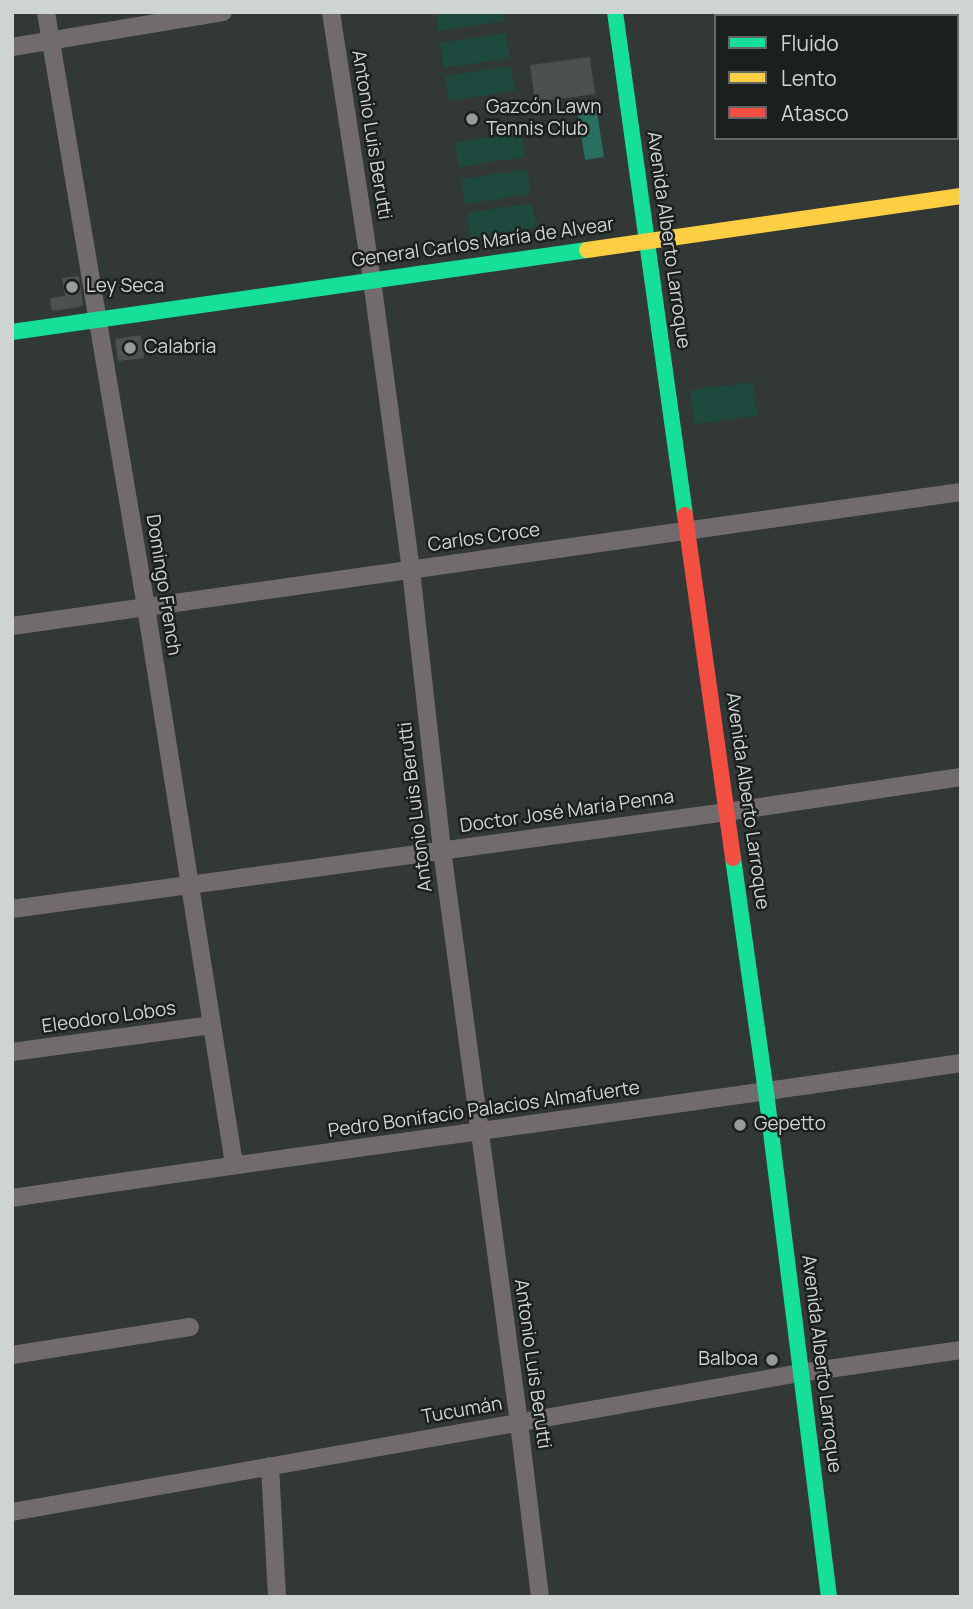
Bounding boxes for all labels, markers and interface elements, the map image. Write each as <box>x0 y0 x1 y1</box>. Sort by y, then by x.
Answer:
legend <box>714 14 959 140</box>
text: Fluido <box>781 29 839 57</box>
street label: Antonio Luis Berutti <box>346 49 396 221</box>
text: Lento <box>781 64 837 92</box>
place label: Gazcón Lawn Tennis Club <box>486 97 602 141</box>
text: Atasco <box>781 99 849 127</box>
marker: Gazcón Lawn Tennis Club <box>464 111 480 127</box>
street label: Avenida Alberto Larroque <box>641 130 695 350</box>
street label: General Carlos María de Alvear <box>350 213 616 273</box>
place label: Ley Seca <box>86 276 164 298</box>
marker: Ley Seca <box>64 279 80 295</box>
place label: Calabria <box>144 337 216 359</box>
marker: Calabria <box>122 340 138 356</box>
street label: Domingo French <box>141 513 185 657</box>
street label: Carlos Croce <box>426 519 542 557</box>
street label: Avenida Alberto Larroque <box>720 691 774 911</box>
street label: Antonio Luis Berutti <box>394 721 438 893</box>
street label: Doctor José María Penna <box>458 786 676 838</box>
street label: Eleodoro Lobos <box>41 997 177 1039</box>
street label: Pedro Bonifacio Palacios Almafuerte <box>327 1077 641 1143</box>
place label: Gepetto <box>754 1114 826 1136</box>
marker: Gepetto <box>732 1117 748 1133</box>
street label: Avenida Alberto Larroque <box>796 1254 846 1474</box>
street label: Antonio Luis Berutti <box>509 1278 555 1450</box>
place label: Balboa <box>698 1349 758 1371</box>
marker: Balboa <box>764 1352 780 1368</box>
street label: Tucumán <box>420 1393 504 1429</box>

